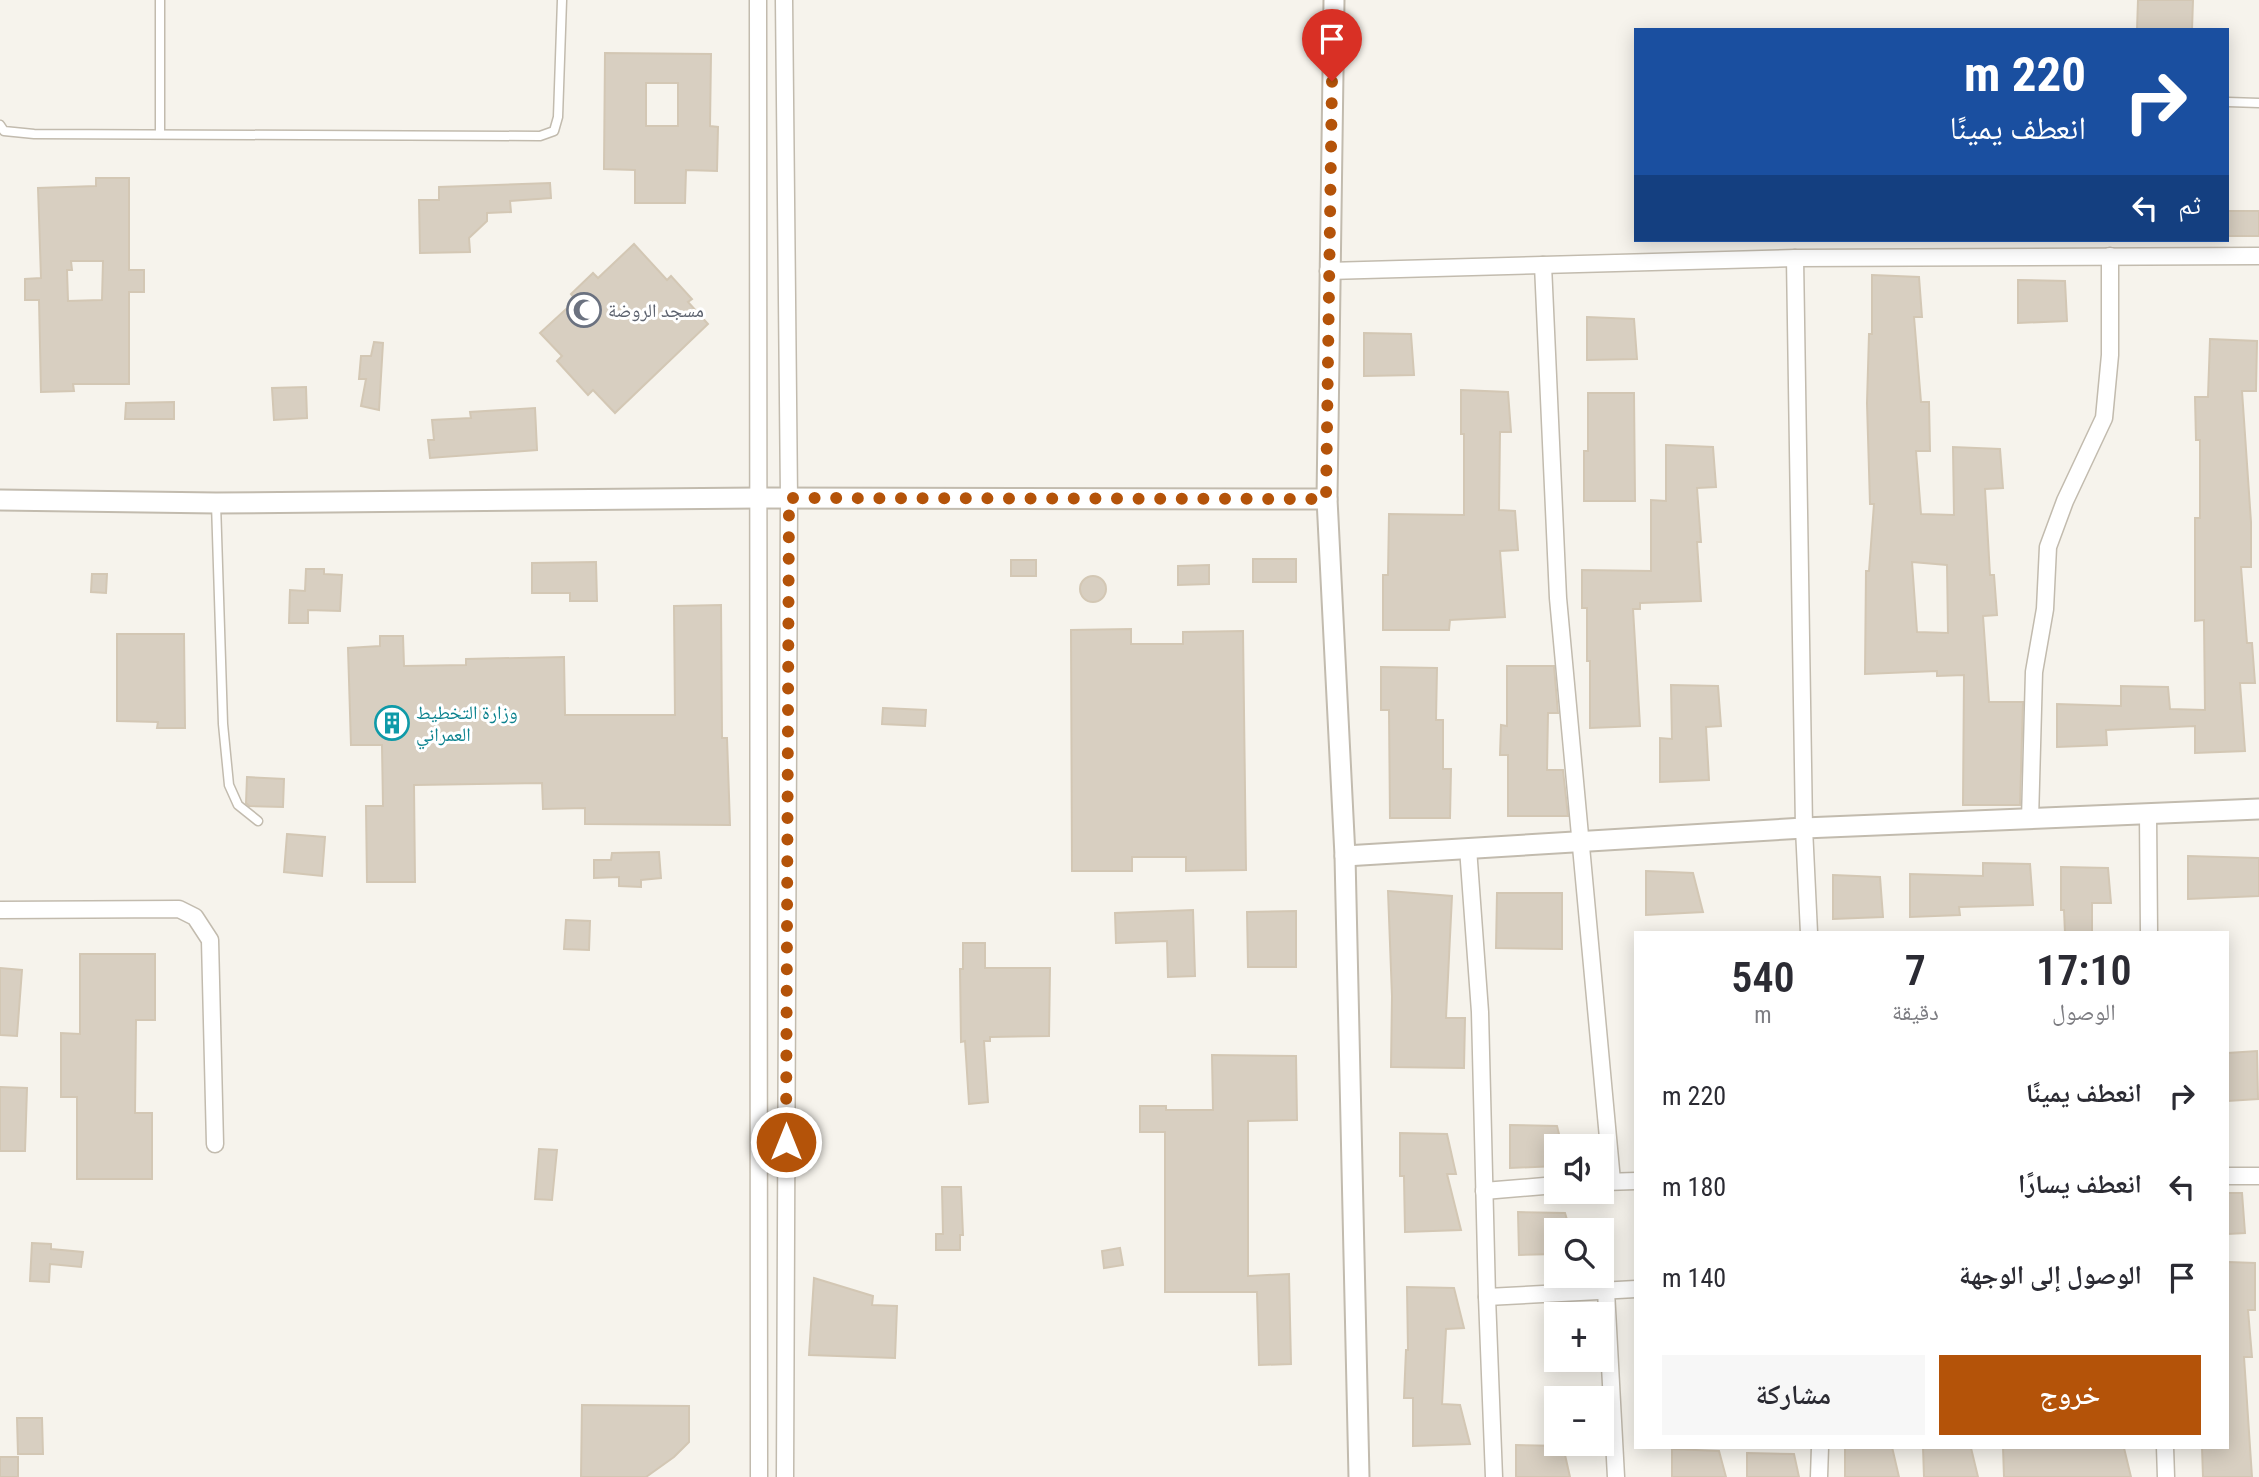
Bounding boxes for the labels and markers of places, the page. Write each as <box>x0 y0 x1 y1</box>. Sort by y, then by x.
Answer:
pin <box>1302 9 1362 81</box>
mosque icon: مسجد الروضة <box>565 291 603 329</box>
place label: مسجد الروضة <box>608 299 704 322</box>
place label: وزارة التخطيط العمراني <box>416 701 518 749</box>
building icon: وزارة التخطيط العمراني <box>373 704 411 742</box>

